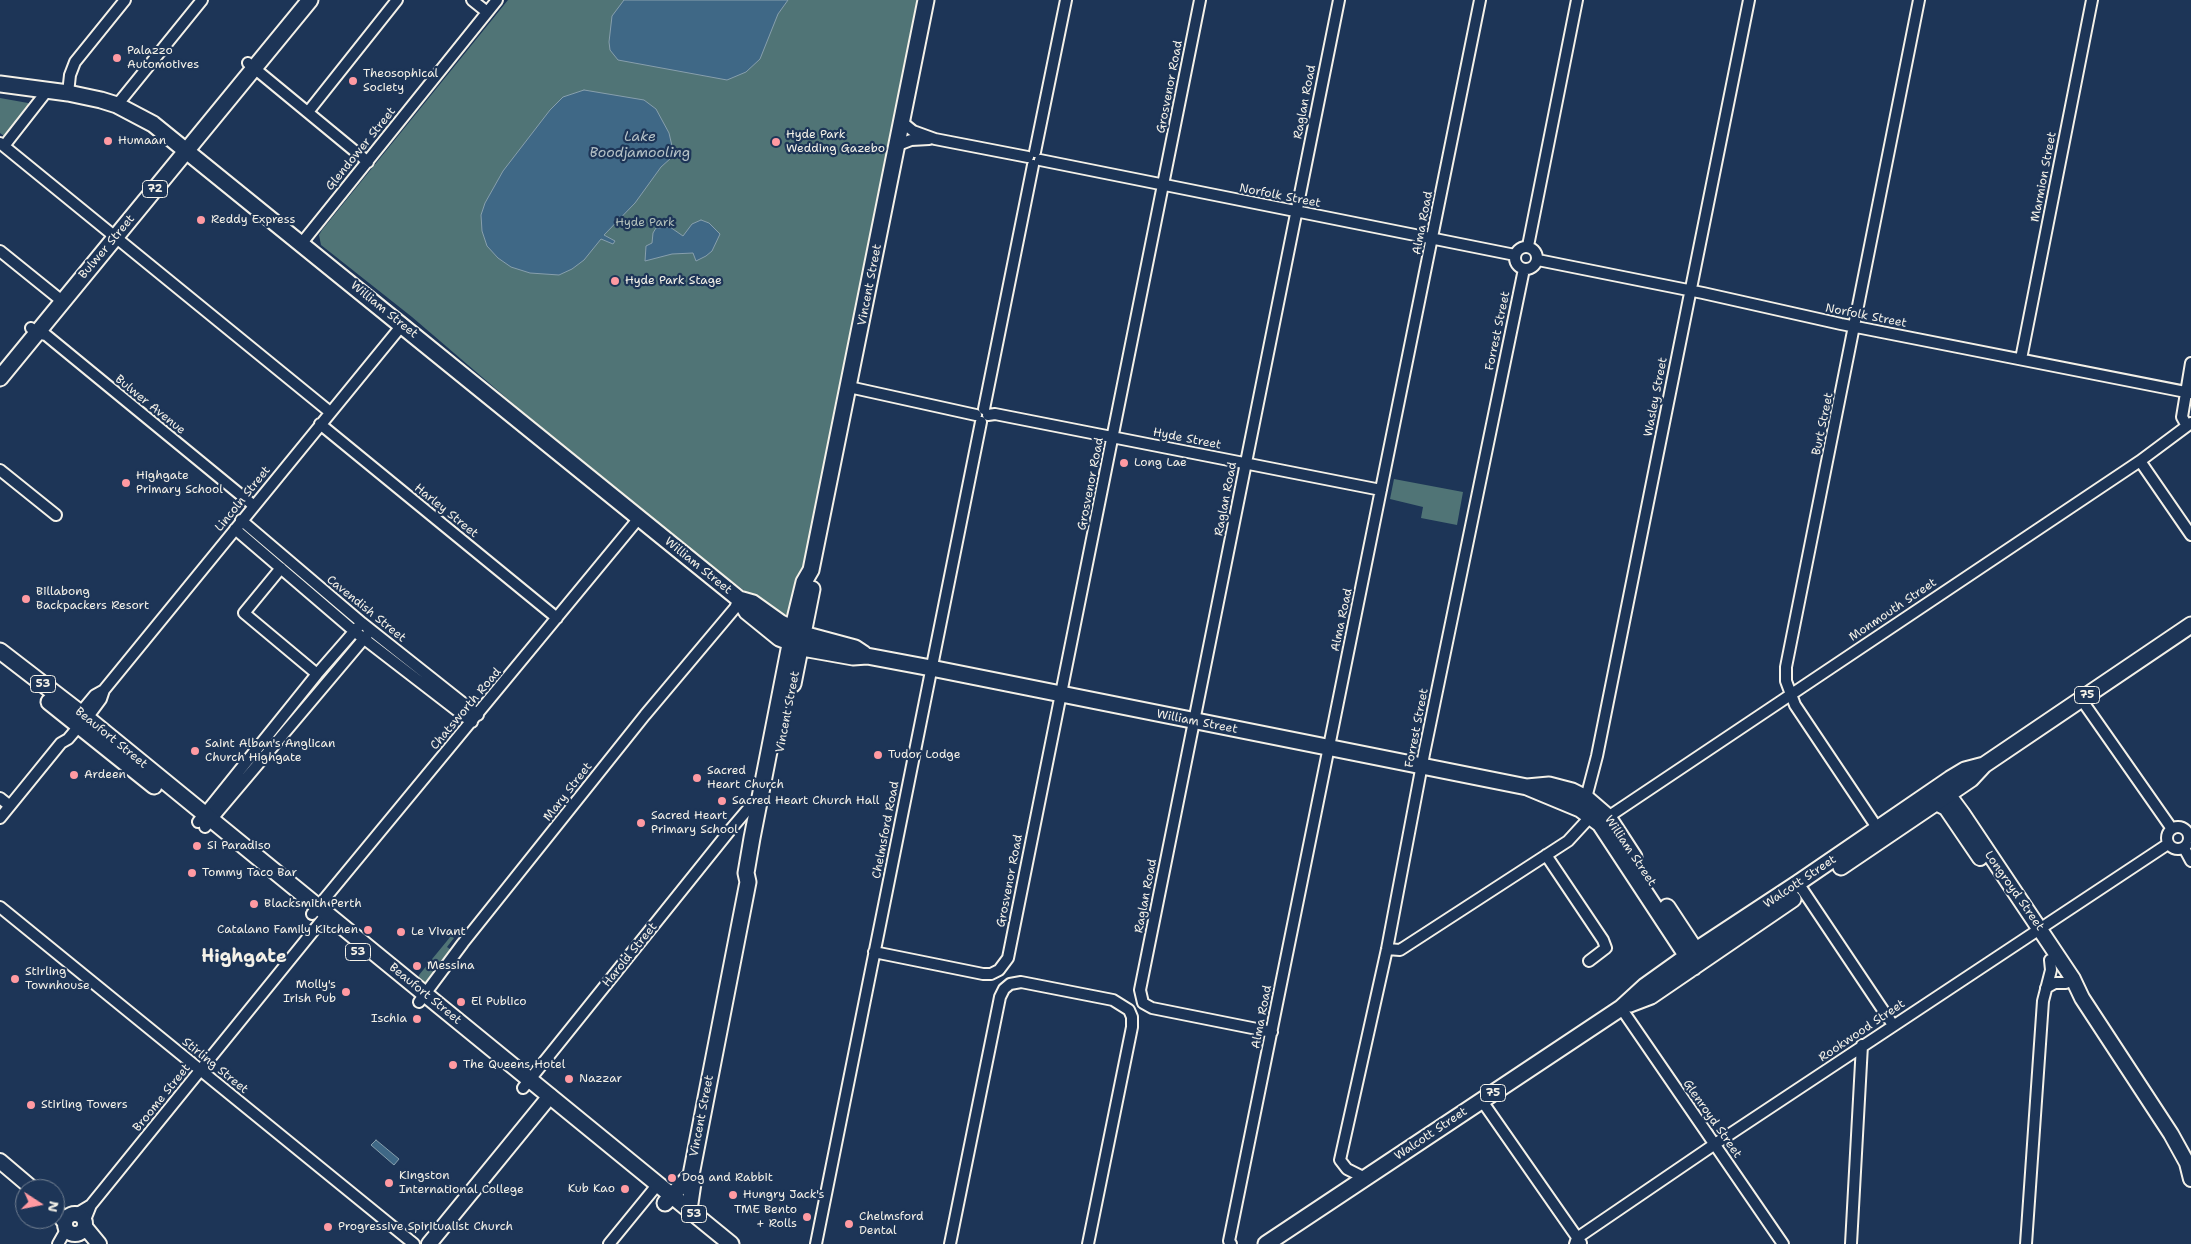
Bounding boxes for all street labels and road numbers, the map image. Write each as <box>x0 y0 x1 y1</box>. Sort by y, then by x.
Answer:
street label: Grosvenor Road <box>1154 39 1186 135</box>
street label: Raglan Road <box>1291 64 1319 140</box>
street label: Glendower Street <box>323 104 399 194</box>
street label: Marmion Street <box>2028 131 2060 223</box>
road number: 72 <box>142 180 168 198</box>
street label: Norfolk Street <box>1238 181 1322 211</box>
street label: Alma Road <box>1410 190 1436 256</box>
street label: Bulwer Street <box>76 212 138 282</box>
street label: Vincent Street <box>855 243 885 327</box>
street label: William Street <box>347 279 421 341</box>
street label: Forrest Street <box>1483 290 1513 372</box>
street label: Norfolk Street <box>1824 301 1908 331</box>
street label: Wasley Street <box>1641 356 1671 438</box>
street label: Bulwer Avenue <box>112 372 188 438</box>
street label: Burt Street <box>1809 391 1837 457</box>
street label: Hyde Street <box>1152 425 1222 453</box>
street label: Grosvenor Road <box>1075 436 1107 532</box>
street label: Raglan Road <box>1212 461 1240 537</box>
street label: Lincoln Street <box>212 463 274 535</box>
street label: Harley Street <box>411 481 481 541</box>
street label: William Street <box>661 535 735 597</box>
street label: Cavendish Street <box>323 573 409 645</box>
street label: Monmouth Street <box>1847 575 1939 645</box>
street label: Alma Road <box>1328 587 1356 653</box>
street label: Chatsworth Road <box>428 665 504 753</box>
street label: Vincent Street <box>773 670 803 754</box>
road number: 53 <box>30 676 56 692</box>
road number: 75 <box>2074 686 2100 704</box>
street label: Forrest Street <box>1402 687 1432 769</box>
street label: Beaufort Street <box>72 704 150 772</box>
street label: William Street <box>1155 707 1239 737</box>
street label: Mary Street <box>541 760 595 824</box>
street label: Chelmsford Road <box>869 780 903 880</box>
street label: William Street <box>1601 813 1659 889</box>
street label: Grosvenor Road <box>994 833 1026 929</box>
street label: Longroyd Street <box>1981 848 2047 934</box>
street label: Walcott Street <box>1761 852 1839 912</box>
street label: Raglan Road <box>1132 858 1160 934</box>
street label: Harold Street <box>600 920 660 990</box>
road number: 53 <box>346 944 370 960</box>
street label: Beaufort Street <box>386 960 464 1028</box>
street label: Alma Road <box>1249 984 1275 1050</box>
street label: Rookwood Street <box>1816 997 1908 1065</box>
street label: Stirling Street <box>179 1035 251 1097</box>
street label: Broome Street <box>130 1061 194 1135</box>
street label: Vincent Street <box>687 1074 717 1158</box>
street label: Glenroyd Street <box>1680 1077 1744 1161</box>
road number: 75 <box>1480 1084 1506 1102</box>
street label: Walcott Street <box>1392 1104 1470 1164</box>
road number: 53 <box>682 1206 706 1222</box>

